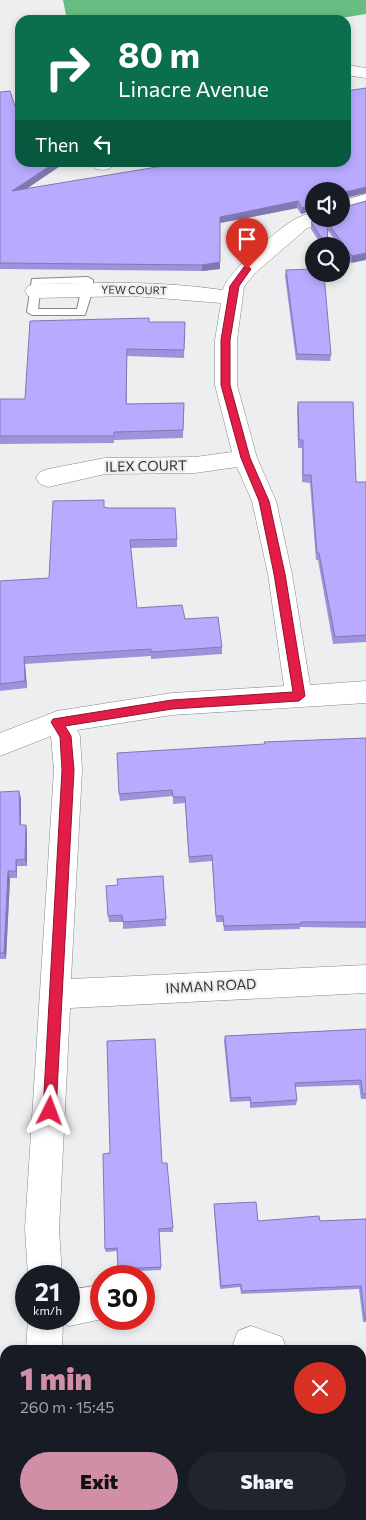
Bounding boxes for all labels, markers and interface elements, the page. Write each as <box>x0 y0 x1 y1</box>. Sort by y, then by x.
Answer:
text: 80 m <box>118 32 200 75</box>
icon: right <box>35 35 100 100</box>
text: Linacre Avenue <box>118 75 269 102</box>
icon: left <box>89 130 117 158</box>
text: Then <box>35 133 79 156</box>
map controls <box>305 182 350 282</box>
button: sound <box>305 182 350 227</box>
pin <box>226 218 268 269</box>
icon: arrive <box>233 225 261 253</box>
button: search <box>305 237 350 282</box>
street label: YEW COURT <box>101 282 167 297</box>
street label: ILEX COURT <box>105 456 187 475</box>
street label: INMAN ROAD <box>165 975 257 996</box>
position arrow <box>23 1084 75 1136</box>
speed limit sign: 30 <box>90 1265 155 1330</box>
text: 21 <box>35 1276 60 1306</box>
text: km/h <box>33 1303 62 1317</box>
text: 1 min <box>20 1359 92 1396</box>
button: close <box>294 1362 346 1414</box>
text: 260 m · 15:45 <box>20 1397 115 1416</box>
button: Exit <box>20 1452 178 1510</box>
button: Share <box>188 1452 346 1510</box>

